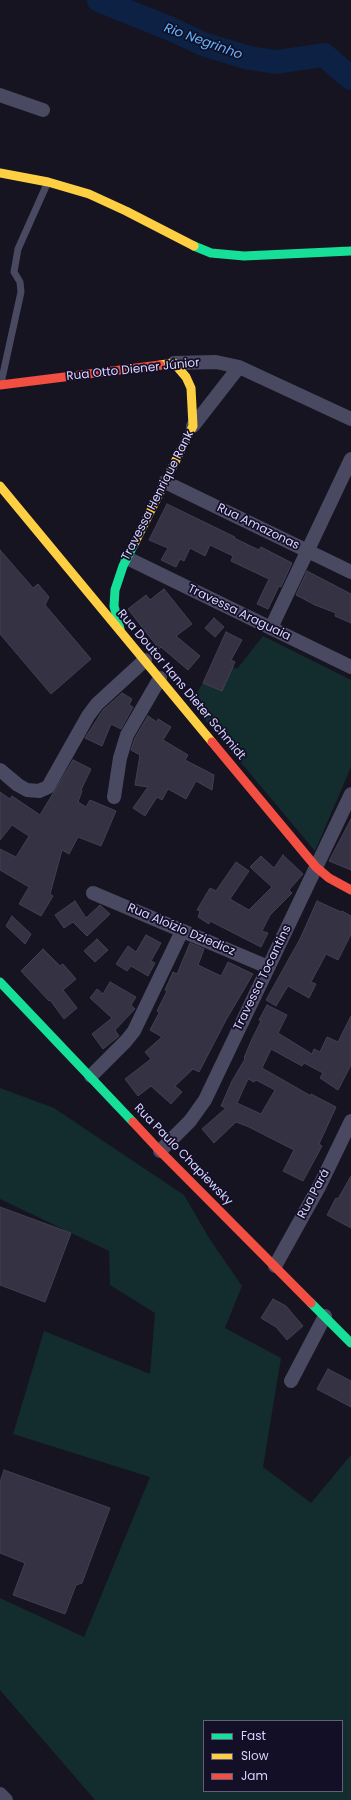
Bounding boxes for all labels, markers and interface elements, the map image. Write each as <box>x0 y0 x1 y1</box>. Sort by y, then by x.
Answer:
water label: Rio Negrinho <box>162 21 244 63</box>
street label: Rua Otto Diener Júnior <box>66 356 200 384</box>
street label: Travessa Henrique Rank <box>119 429 197 563</box>
street label: Rua Amazonas <box>214 501 302 553</box>
street label: Travessa Araguaia <box>185 582 293 644</box>
street label: Rua Doutor Hans Dieter Schmidt <box>114 607 248 763</box>
street label: Rua Aloízio Dziedicz <box>125 901 237 959</box>
street label: Travessa Tocantins <box>231 923 295 1033</box>
street label: Rua Paulo Chapiewsky <box>131 1101 235 1209</box>
street label: Rua Pará <box>295 1167 333 1221</box>
legend <box>203 1720 343 1792</box>
text: Fast <box>241 1727 266 1744</box>
text: Slow <box>241 1747 269 1764</box>
text: Jam <box>241 1767 268 1784</box>

